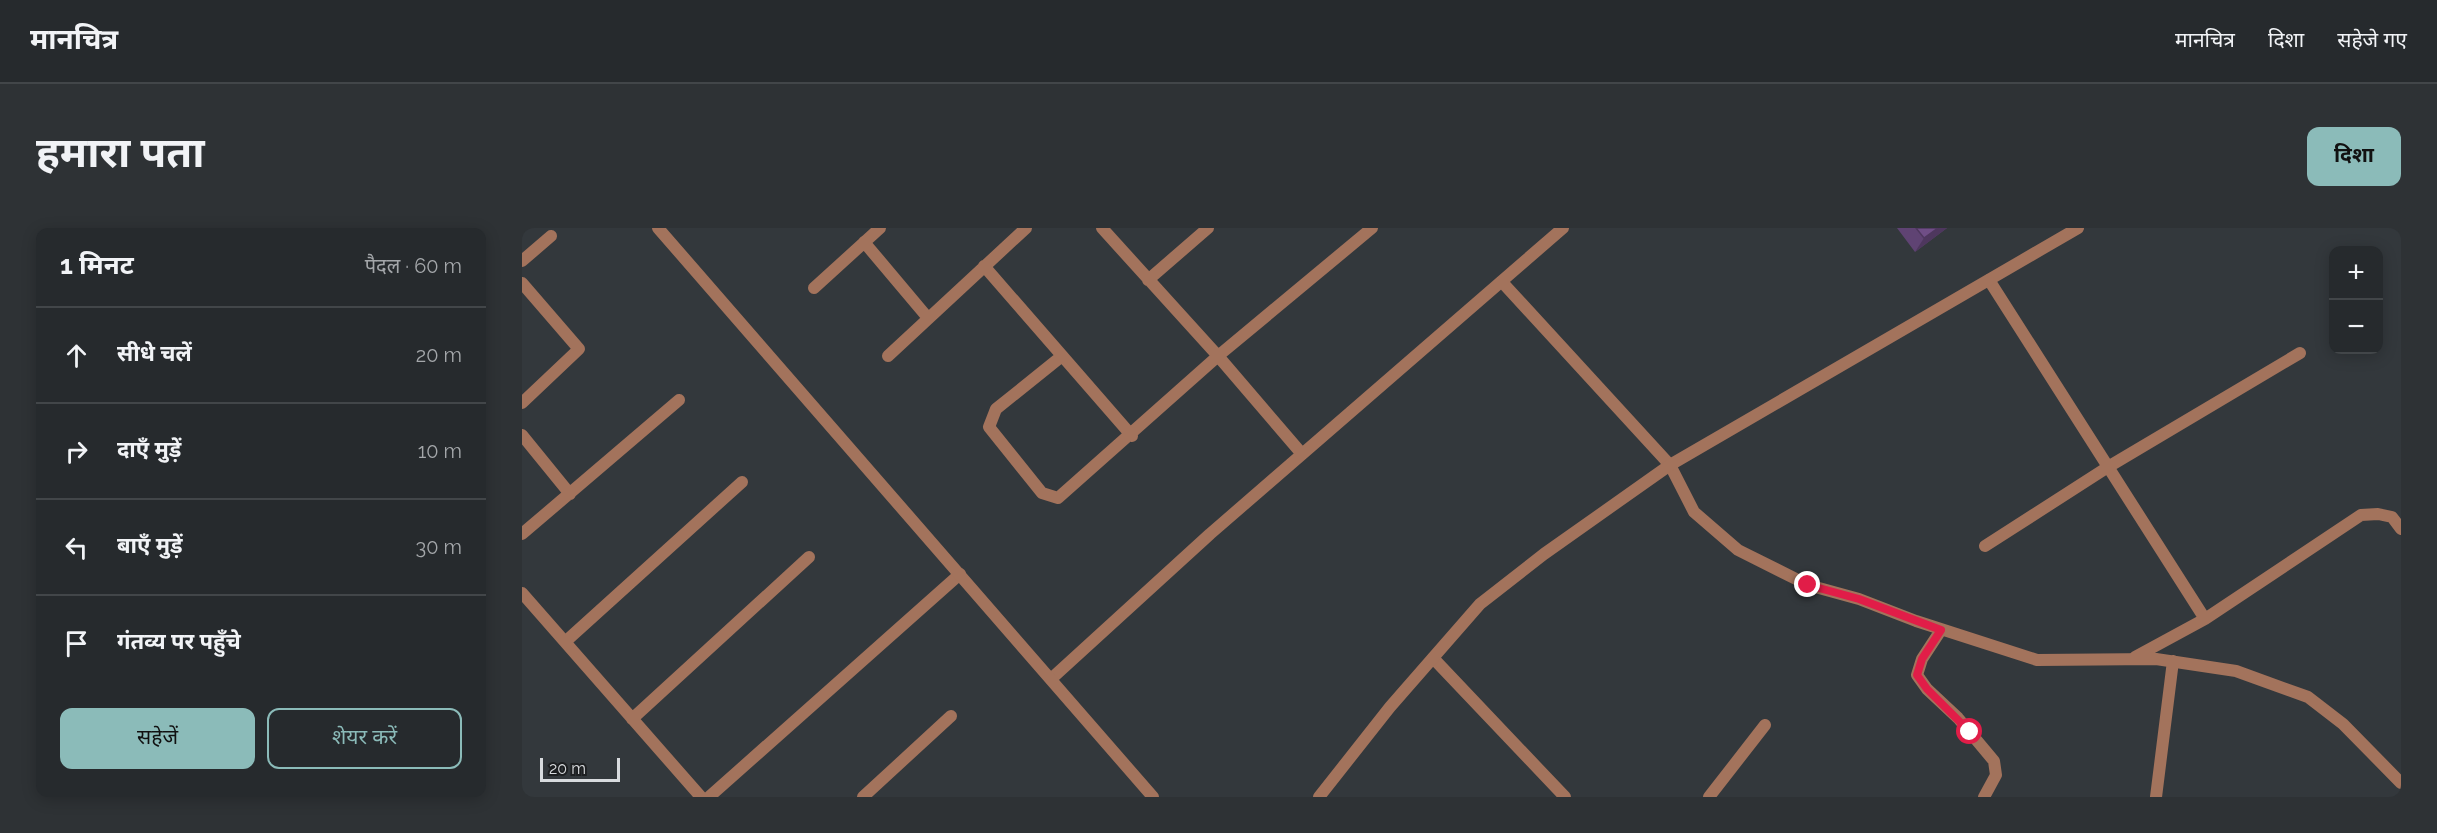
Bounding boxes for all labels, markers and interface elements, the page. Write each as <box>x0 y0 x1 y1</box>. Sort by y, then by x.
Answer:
text: मानचित्र <box>30 23 118 56</box>
text: मानचित्र <box>2175 27 2235 52</box>
text: दिशा <box>2268 27 2304 52</box>
text: सहेजे गए <box>2337 27 2407 52</box>
button: दिशा <box>2307 127 2401 186</box>
text: हमारा पता <box>36 128 205 177</box>
map controls <box>2329 246 2383 354</box>
button: + <box>2329 246 2383 300</box>
text: 1 मिनट <box>60 250 134 280</box>
text: पैदल · 60 m <box>365 254 462 278</box>
button: − <box>2329 300 2383 354</box>
icon: ahead <box>60 339 93 372</box>
text: सीधे चलें <box>117 340 192 366</box>
text: 20 m <box>416 343 462 367</box>
icon: right <box>60 435 93 468</box>
text: दाएँ मुड़ें <box>117 436 181 462</box>
text: 10 m <box>418 439 462 463</box>
icon: left <box>60 531 93 564</box>
text: बाएँ मुड़ें <box>117 532 183 558</box>
text: 30 m <box>416 535 462 559</box>
route end <box>1794 571 1820 597</box>
icon: arrive <box>60 627 93 660</box>
text: गंतव्य पर पहुँचे <box>117 628 241 654</box>
button: सहेजें <box>60 708 255 769</box>
button: शेयर करें <box>267 708 462 769</box>
route start <box>1956 718 1982 744</box>
scale bar <box>540 755 620 782</box>
text: 20 m <box>549 759 586 778</box>

